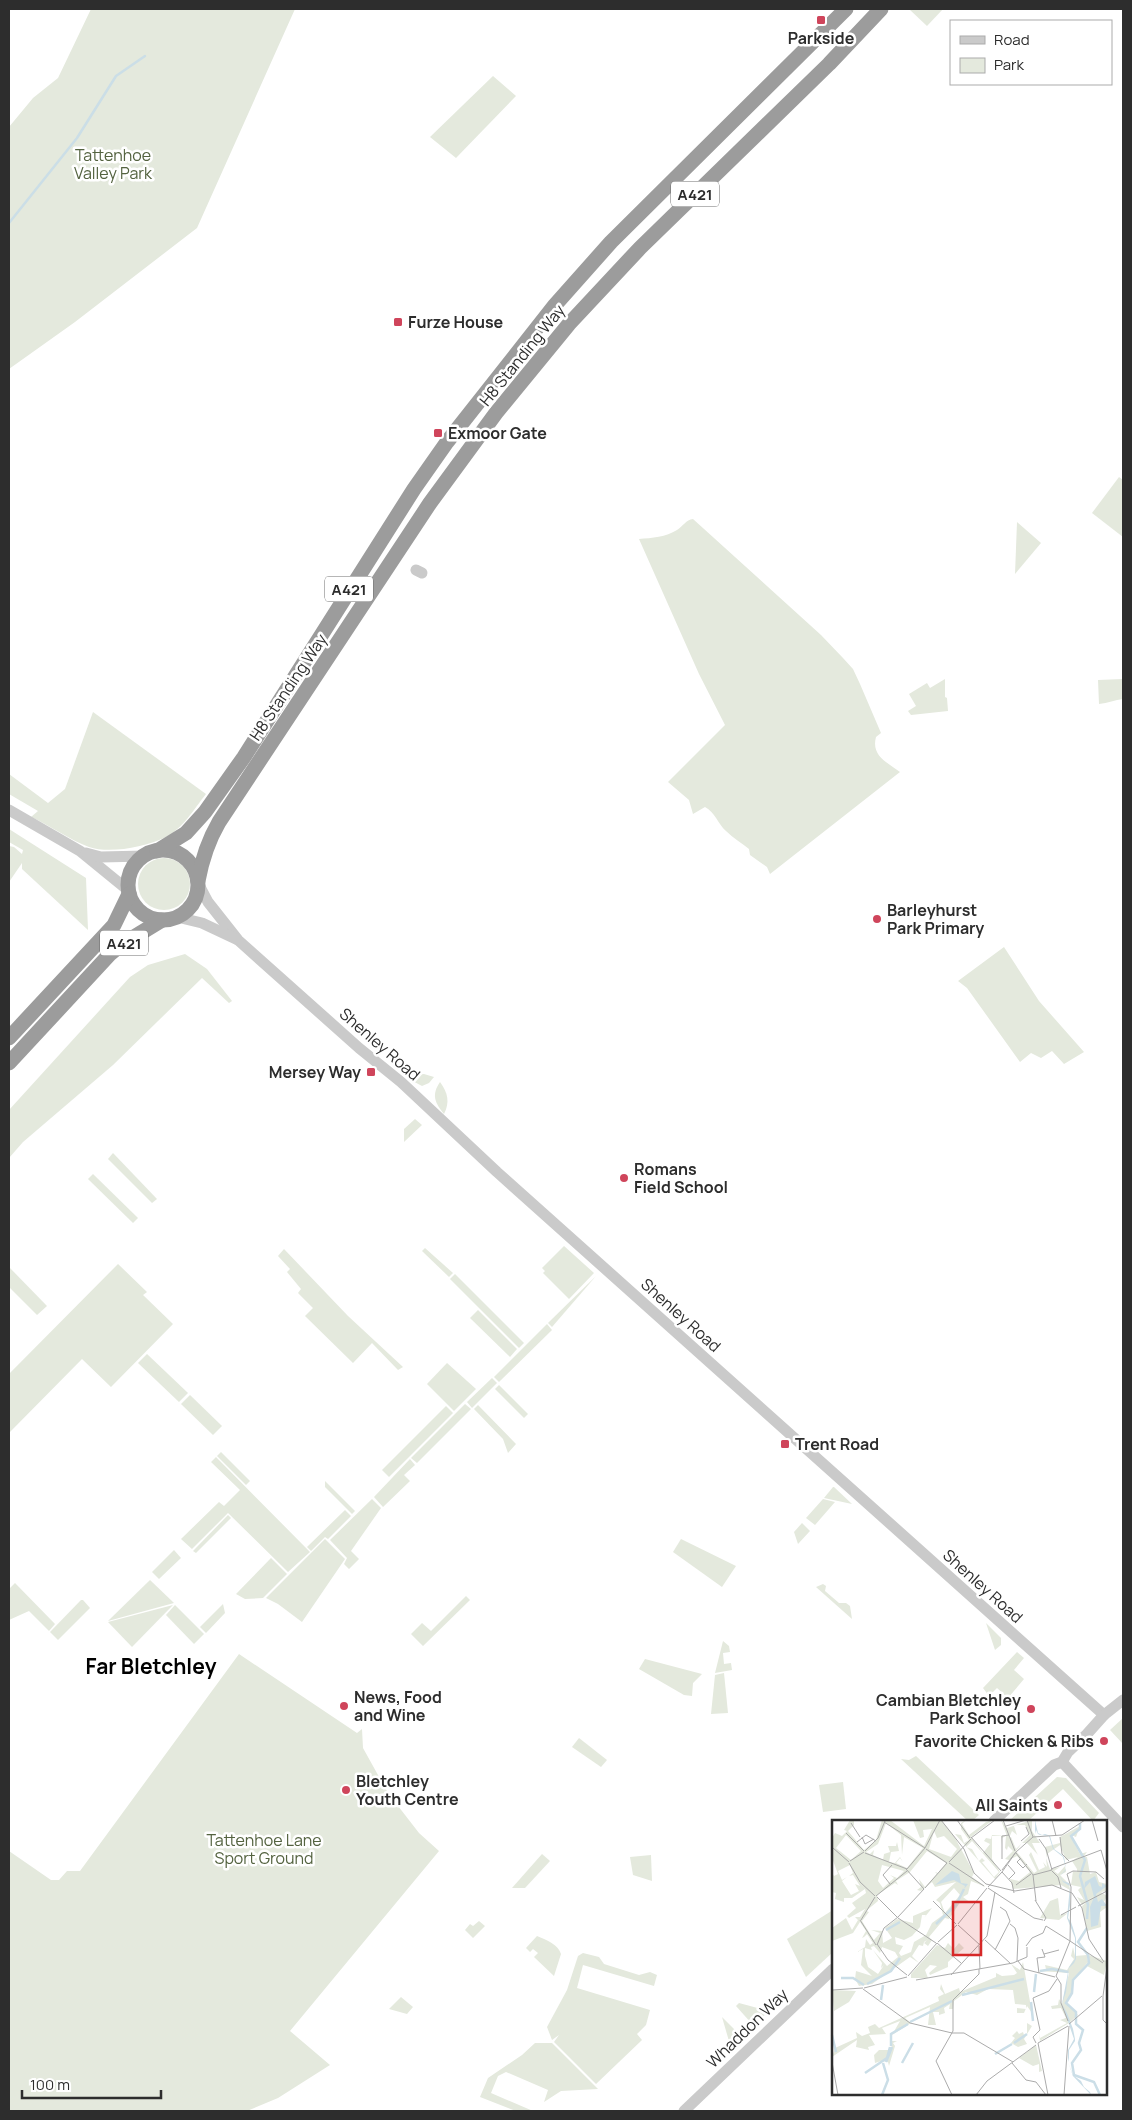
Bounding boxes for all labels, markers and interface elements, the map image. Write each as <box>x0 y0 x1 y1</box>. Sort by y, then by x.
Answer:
marker: Parkside <box>815 14 827 26</box>
legend <box>950 20 1112 85</box>
place label: Parkside <box>788 27 855 49</box>
text: Road <box>994 29 1030 50</box>
text: Park <box>994 54 1024 75</box>
park label: Tattenhoe Valley Park <box>74 144 153 184</box>
road number: A421 <box>671 182 719 206</box>
street label: H8 Standing Way <box>474 299 570 410</box>
place label: Furze House <box>408 311 504 333</box>
marker: Furze House <box>392 316 404 328</box>
place label: Exmoor Gate <box>448 422 547 444</box>
marker: Exmoor Gate <box>432 427 444 439</box>
road number: A421 <box>325 576 373 602</box>
street label: H8 Standing Way <box>244 629 332 745</box>
place label: Barleyhurst Park Primary <box>887 899 984 939</box>
marker: Barleyhurst Park Primary <box>871 913 883 925</box>
road number: A421 <box>100 930 148 956</box>
street label: Shenley Road <box>335 1003 425 1085</box>
place label: Mersey Way <box>269 1061 361 1083</box>
marker: Mersey Way <box>365 1066 377 1078</box>
place label: Romans Field School <box>634 1158 728 1198</box>
marker: Romans Field School <box>618 1172 630 1184</box>
street label: Shenley Road <box>636 1273 726 1357</box>
place label: Trent Road <box>795 1433 879 1455</box>
marker: Trent Road <box>779 1438 791 1450</box>
street label: Shenley Road <box>938 1544 1028 1628</box>
district label: Far Bletchley <box>86 1652 217 1680</box>
place label: News, Food and Wine <box>354 1686 442 1726</box>
place label: Cambian Bletchley Park School <box>876 1689 1021 1729</box>
marker: News, Food and Wine <box>338 1700 350 1712</box>
marker: Cambian Bletchley Park School <box>1025 1703 1037 1715</box>
place label: Favorite Chicken & Ribs <box>915 1730 1094 1752</box>
marker: Favorite Chicken & Ribs <box>1098 1735 1110 1747</box>
place label: Bletchley Youth Centre <box>356 1770 459 1810</box>
marker: Bletchley Youth Centre <box>340 1784 352 1796</box>
place label: All Saints <box>975 1794 1048 1816</box>
marker: All Saints <box>1052 1799 1064 1811</box>
inset map <box>832 1820 1107 2095</box>
park label: Tattenhoe Lane Sport Ground <box>206 1829 322 1869</box>
street label: Whaddon Way <box>701 1983 793 2073</box>
scale bar <box>22 2068 161 2100</box>
text: 100 m <box>30 2074 70 2095</box>

